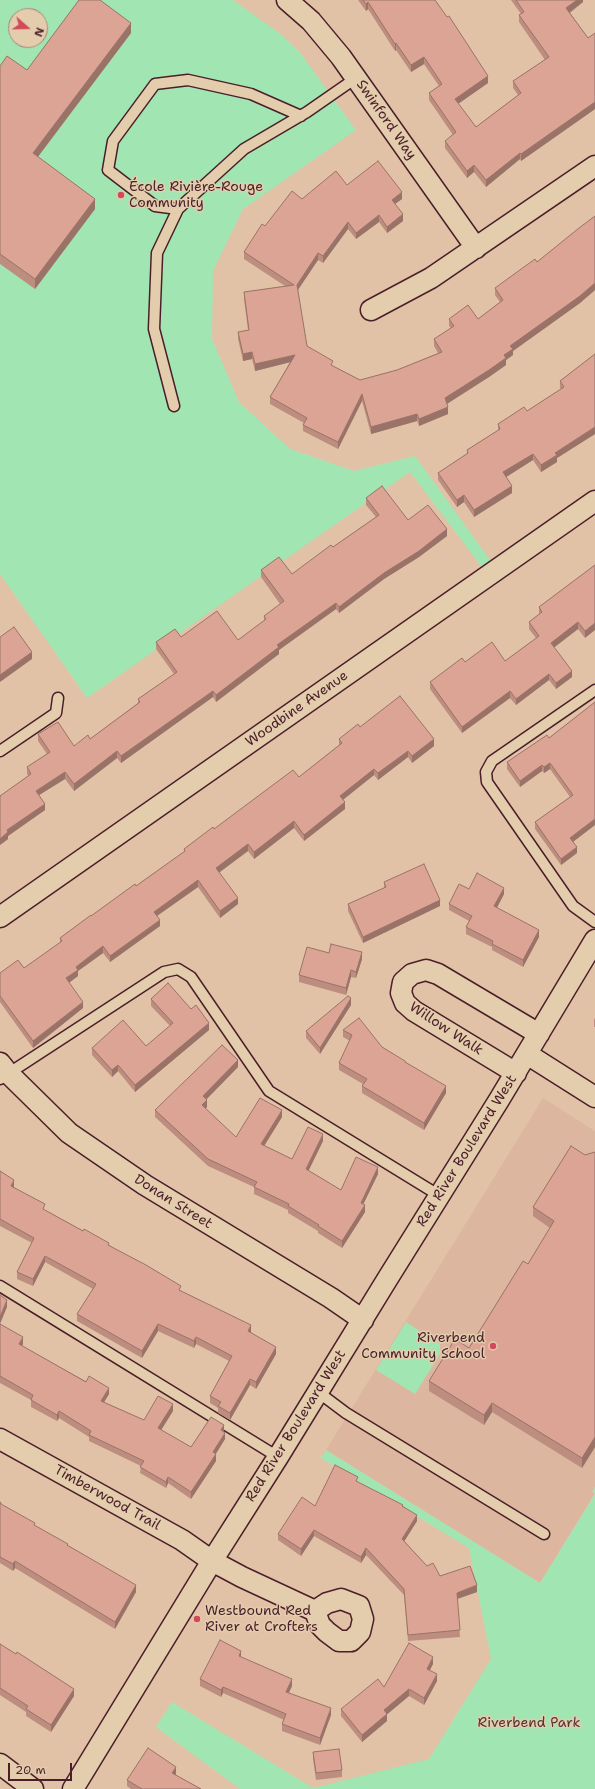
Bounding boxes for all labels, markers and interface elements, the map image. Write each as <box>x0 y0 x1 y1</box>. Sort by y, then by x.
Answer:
north arrow <box>8 8 48 48</box>
text: N <box>30 25 47 39</box>
street label: Swinford Way <box>352 77 420 163</box>
place label: École Rivière-Rouge Community <box>129 179 263 212</box>
marker: École Rivière-Rouge Community <box>116 190 126 200</box>
street label: Woodbine Avenue <box>243 667 351 751</box>
street label: Willow Walk <box>406 999 486 1059</box>
street label: Red River Boulevard West <box>413 1072 521 1230</box>
street label: Donan Street <box>131 1171 215 1233</box>
place label: Riverbend Community School <box>361 1330 485 1362</box>
marker: Riverbend Community School <box>488 1341 498 1351</box>
street label: Red River Boulevard West <box>242 1347 350 1505</box>
street label: Timberwood Trail <box>51 1462 163 1534</box>
place label: Westbound Red River at Crofters <box>205 1603 318 1636</box>
marker: Westbound Red River at Crofters <box>192 1614 202 1624</box>
park label: Riverbend Park <box>478 1715 580 1731</box>
scale bar <box>10 1755 74 1781</box>
text: 20 m <box>15 1762 46 1778</box>

